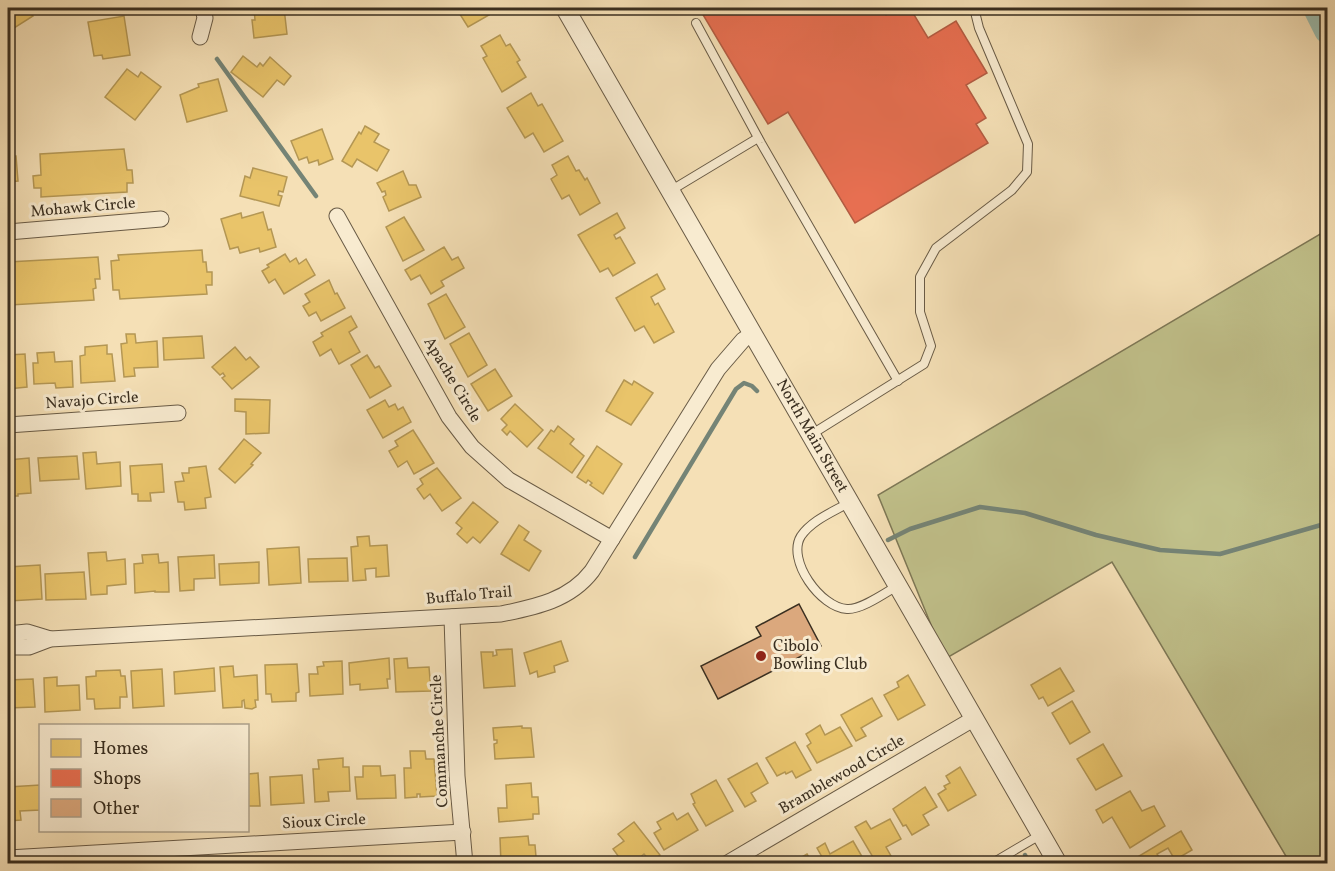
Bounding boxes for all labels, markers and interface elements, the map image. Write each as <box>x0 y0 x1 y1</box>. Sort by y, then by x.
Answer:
street label: Mohawk Circle <box>30 192 136 224</box>
street label: Apache Circle <box>418 333 486 427</box>
street label: North Main Street <box>770 375 853 497</box>
street label: Navajo Circle <box>45 387 139 415</box>
street label: Buffalo Trail <box>425 581 513 611</box>
place label: Cibolo Bowling Club <box>773 636 867 676</box>
marker: Cibolo Bowling Club <box>754 649 768 663</box>
street label: Commanche Circle <box>426 674 454 808</box>
legend <box>39 724 249 832</box>
street label: Bramblewood Circle <box>775 730 909 820</box>
text: Homes <box>93 737 148 762</box>
text: Shops <box>93 767 141 792</box>
text: Other <box>93 797 140 822</box>
street label: Sioux Circle <box>282 809 366 835</box>

